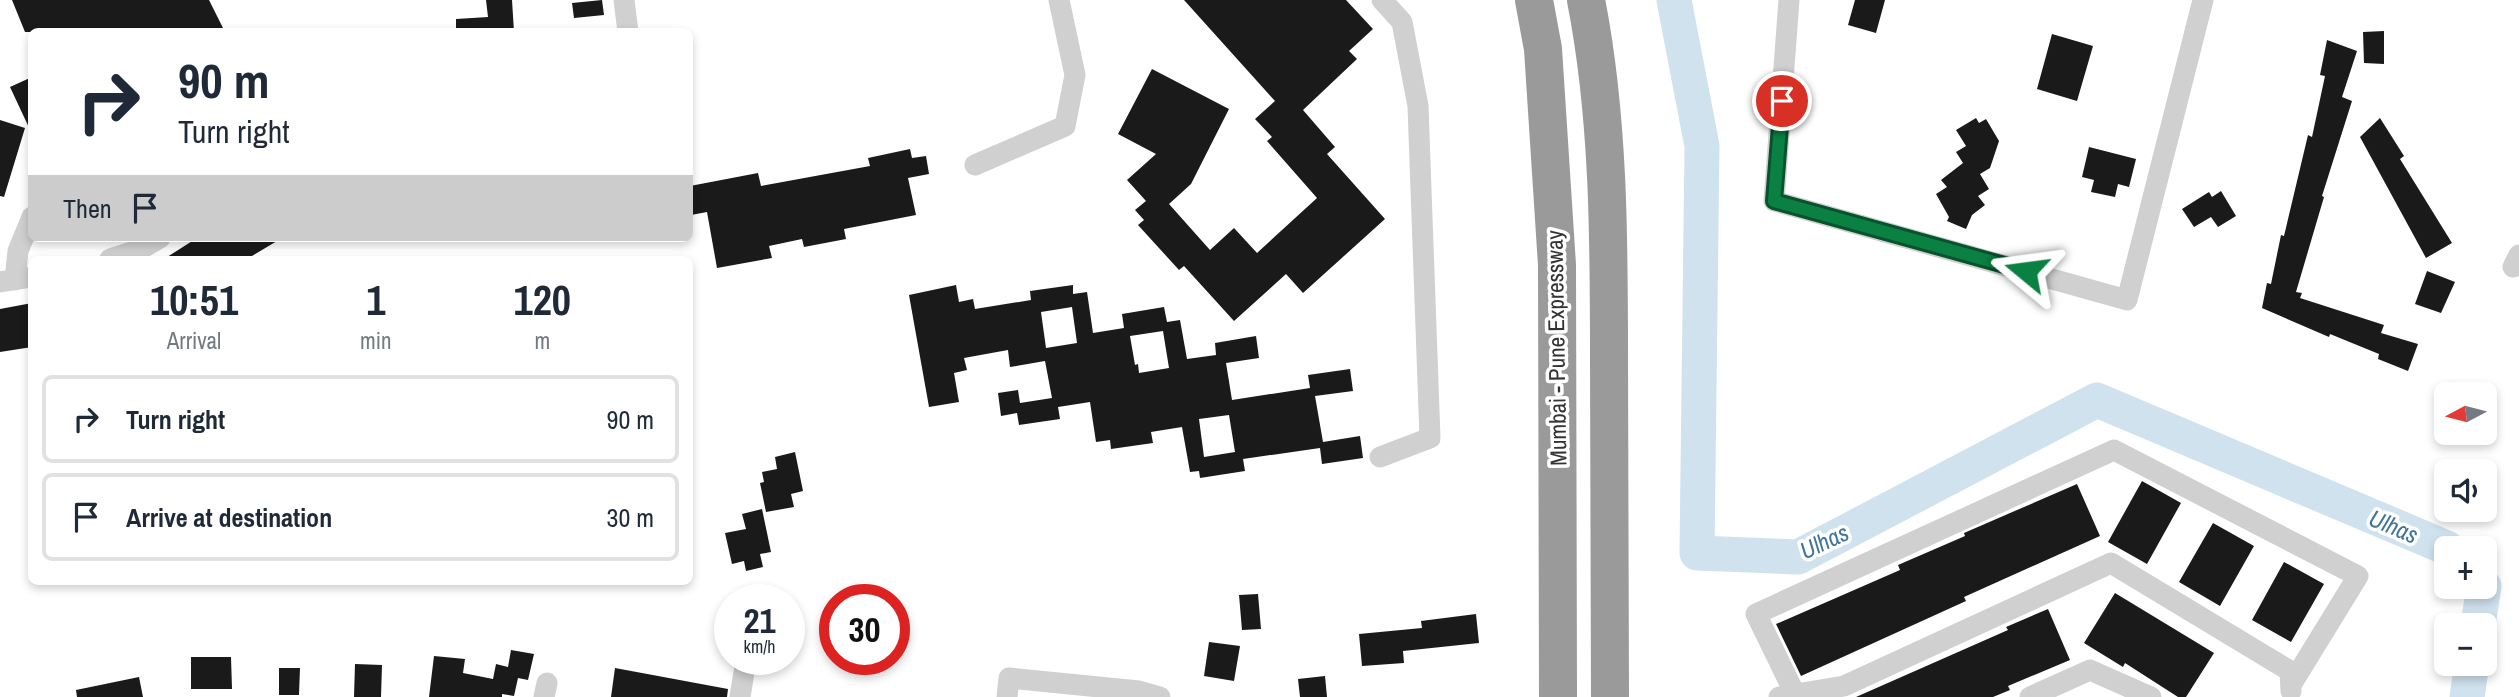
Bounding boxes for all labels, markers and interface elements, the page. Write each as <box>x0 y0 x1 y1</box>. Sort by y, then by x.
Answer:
text: 90 m <box>178 47 270 113</box>
icon: right <box>63 56 154 147</box>
pin <box>1752 71 1812 131</box>
icon: arrive <box>1763 82 1801 120</box>
text: Turn right <box>178 110 290 153</box>
icon: arrive <box>126 189 164 227</box>
text: Then <box>63 191 112 226</box>
street label: Mumbai - Pune Expressway <box>1538 229 1574 466</box>
position arrow <box>1989 234 2063 308</box>
text: 10:51 <box>150 272 238 328</box>
text: 1 <box>366 272 385 328</box>
text: 120 <box>514 272 571 328</box>
text: Arrival <box>167 325 221 356</box>
text: min <box>360 325 392 356</box>
text: m <box>534 325 550 356</box>
north arrow <box>2434 382 2497 444</box>
map controls <box>2434 382 2497 676</box>
icon: right <box>67 400 105 438</box>
text: Turn right <box>126 402 225 437</box>
text: 90 m <box>607 402 654 437</box>
button: sound <box>2434 459 2497 522</box>
icon: arrive <box>67 498 105 536</box>
text: Arrive at destination <box>126 500 332 535</box>
text: 30 m <box>607 500 654 535</box>
water label: Ulhas <box>2365 501 2424 551</box>
water label: Ulhas <box>1794 516 1854 566</box>
button: + <box>2434 536 2497 599</box>
speed limit sign: 30 <box>819 584 910 675</box>
text: 21 <box>744 597 775 644</box>
button: − <box>2434 613 2497 676</box>
text: km/h <box>744 634 776 659</box>

